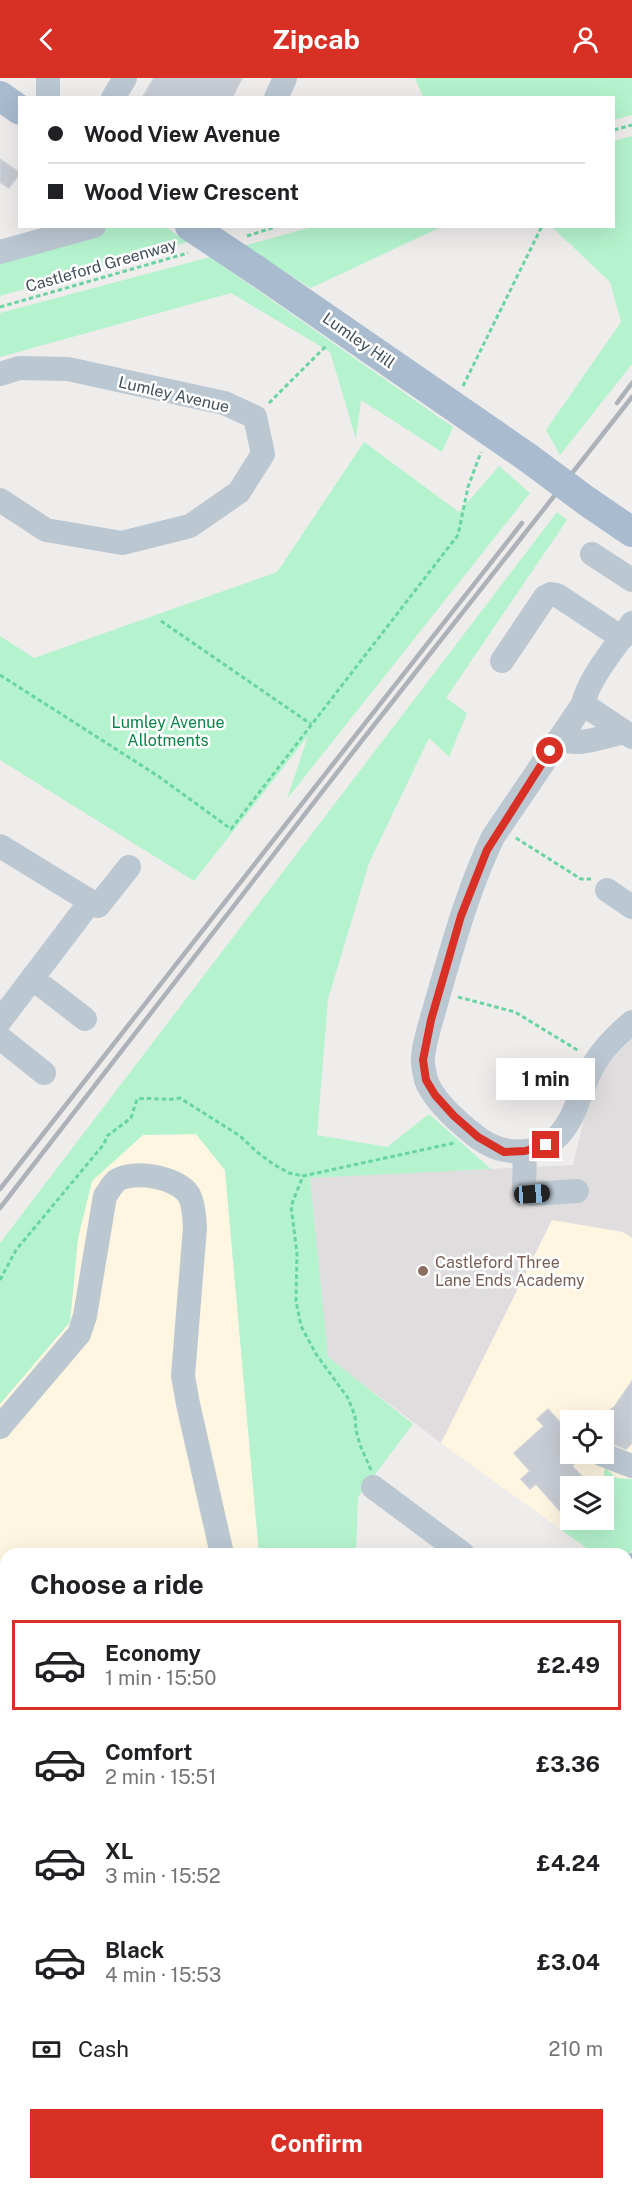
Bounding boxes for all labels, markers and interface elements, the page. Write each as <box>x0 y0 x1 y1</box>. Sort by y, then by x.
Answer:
icon: back <box>30 23 63 56</box>
text: Zipcab <box>272 23 360 55</box>
icon: person <box>569 23 602 56</box>
text: Wood View Avenue <box>84 121 280 147</box>
text: Wood View Crescent <box>84 179 299 205</box>
street label: Castleford Greenway <box>23 235 179 296</box>
street label: Lumley Hill <box>319 309 399 372</box>
street label: Lumley Avenue <box>117 372 231 416</box>
park label: Lumley Avenue Allotments <box>111 713 225 750</box>
route start <box>536 737 563 764</box>
callout: 1 min <box>496 1058 596 1100</box>
text: 1 min <box>521 1067 570 1091</box>
route end <box>532 1131 559 1158</box>
car <box>513 1184 551 1204</box>
place label: Castleford Three Lane Ends Academy <box>435 1253 585 1290</box>
marker: Castleford Three Lane Ends Academy <box>416 1264 430 1278</box>
map controls <box>560 1410 614 1530</box>
button: locate <box>560 1410 614 1464</box>
button: layers <box>560 1476 614 1530</box>
text: Choose a ride <box>30 1568 204 1600</box>
icon: car <box>33 1638 87 1692</box>
text: Economy <box>105 1640 201 1666</box>
text: £2.49 <box>537 1652 600 1678</box>
text: 1 min · 15:50 <box>105 1666 217 1690</box>
icon: car <box>33 1737 87 1791</box>
text: Comfort <box>105 1739 192 1765</box>
text: £3.36 <box>536 1751 600 1777</box>
text: 2 min · 15:51 <box>105 1765 216 1789</box>
icon: car <box>33 1836 87 1890</box>
text: XL <box>105 1838 133 1864</box>
text: £4.24 <box>537 1850 600 1876</box>
text: 3 min · 15:52 <box>105 1864 221 1888</box>
icon: car <box>33 1935 87 1989</box>
text: Black <box>105 1937 164 1963</box>
text: £3.04 <box>537 1949 600 1975</box>
text: 4 min · 15:53 <box>105 1963 221 1987</box>
icon: cash <box>30 2033 63 2066</box>
text: Cash <box>78 2036 129 2062</box>
text: 210 m <box>549 2037 603 2061</box>
button: Confirm <box>30 2109 603 2178</box>

